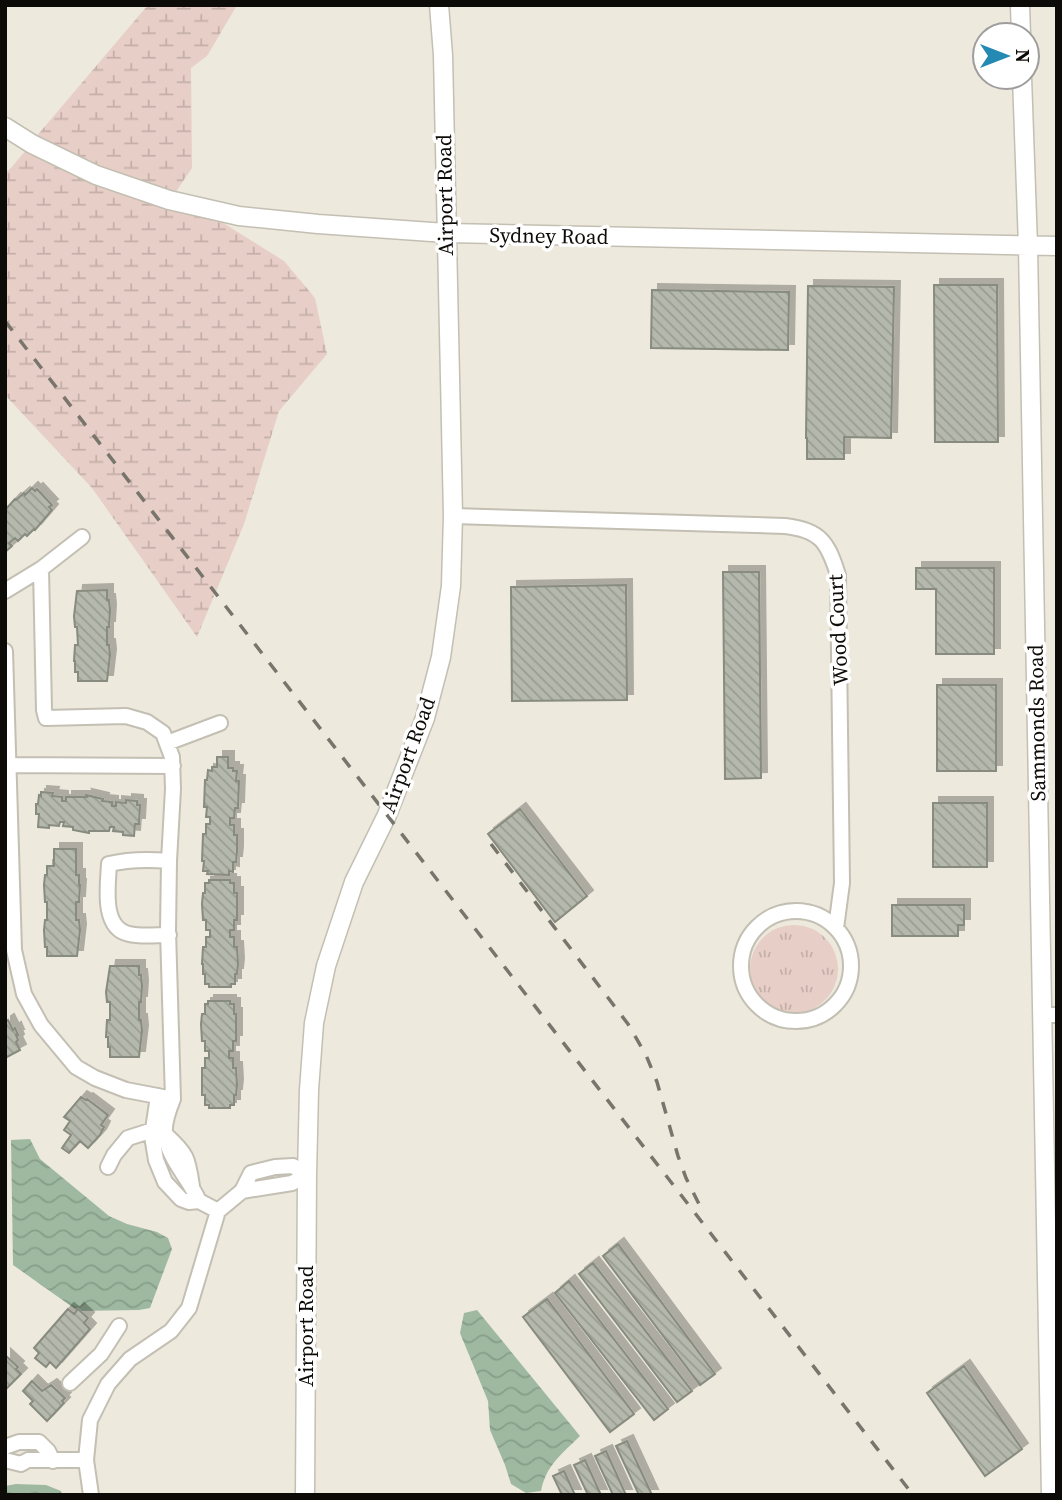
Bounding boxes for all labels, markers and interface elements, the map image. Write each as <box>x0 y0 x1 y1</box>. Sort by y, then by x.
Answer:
north arrow <box>971 21 1041 91</box>
text: N <box>1010 49 1036 63</box>
street label: Airport Road <box>429 134 460 256</box>
street label: Sydney Road <box>489 220 609 251</box>
street label: Wood Court <box>820 573 855 686</box>
street label: Sammonds Road <box>1021 644 1052 802</box>
street label: Airport Road <box>373 693 442 817</box>
street label: Airport Road <box>291 1265 320 1387</box>

